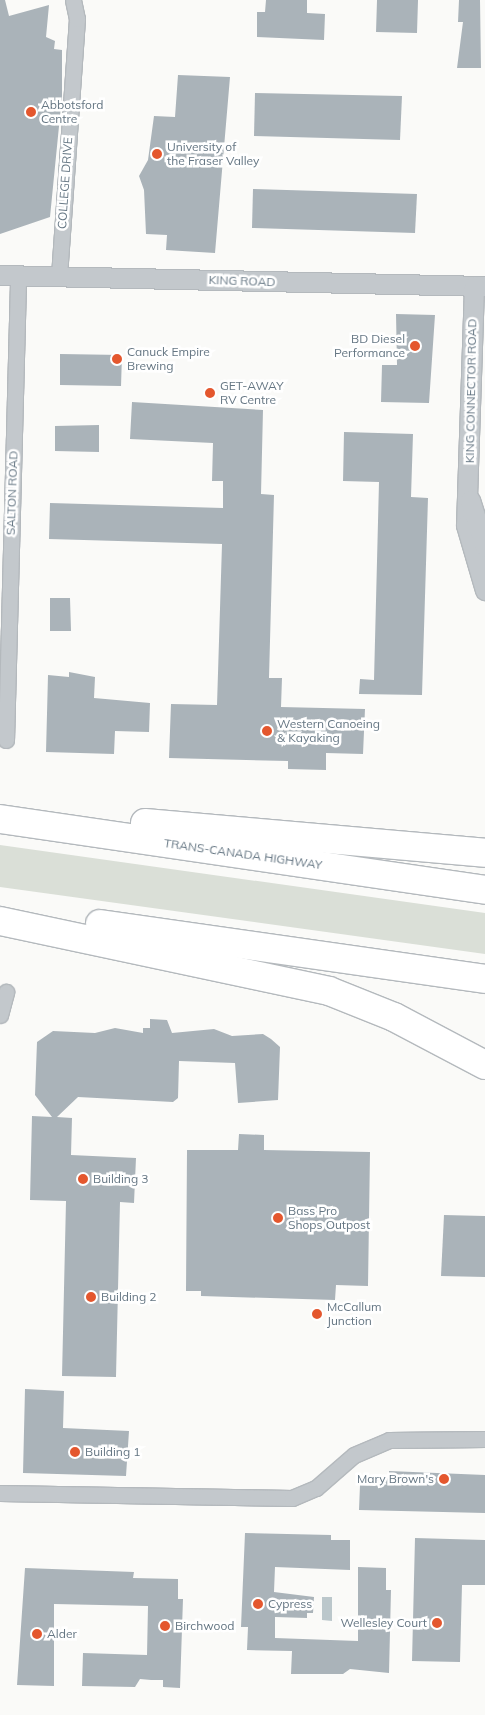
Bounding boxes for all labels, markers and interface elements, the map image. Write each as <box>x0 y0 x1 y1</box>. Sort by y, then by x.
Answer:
place label: Abbotsford Centre <box>41 98 103 126</box>
marker: Abbotsford Centre <box>25 106 37 118</box>
street label: COLLEGE DRIVE <box>55 137 75 229</box>
place label: University of the Fraser Valley <box>167 140 259 168</box>
marker: University of the Fraser Valley <box>151 148 163 160</box>
street label: KING ROAD <box>208 273 276 289</box>
street label: KING CONNECTOR ROAD <box>463 319 479 463</box>
place label: BD Diesel Performance <box>334 332 405 360</box>
marker: BD Diesel Performance <box>409 340 421 352</box>
place label: Canuck Empire Brewing <box>127 345 210 373</box>
marker: Canuck Empire Brewing <box>111 353 123 365</box>
place label: GET-AWAY RV Centre <box>220 379 283 407</box>
marker: GET-AWAY RV Centre <box>204 387 216 399</box>
street label: SALTON ROAD <box>3 451 21 535</box>
place label: Western Canoeing & Kayaking <box>277 717 380 745</box>
marker: Western Canoeing & Kayaking <box>261 725 273 737</box>
street label: TRANS-CANADA HIGHWAY <box>163 836 323 872</box>
place label: Building 3 <box>93 1172 148 1186</box>
marker: Building 3 <box>77 1173 89 1185</box>
place label: Bass Pro Shops Outpost <box>288 1204 370 1232</box>
marker: Bass Pro Shops Outpost <box>272 1212 284 1224</box>
place label: Building 2 <box>101 1290 156 1304</box>
marker: Building 2 <box>85 1291 97 1303</box>
place label: McCallum Junction <box>327 1300 382 1328</box>
marker: McCallum Junction <box>311 1308 323 1320</box>
place label: Building 1 <box>85 1445 140 1459</box>
marker: Building 1 <box>69 1446 81 1458</box>
place label: Mary Brown's <box>357 1472 434 1486</box>
marker: Mary Brown's <box>438 1473 450 1485</box>
place label: Cypress <box>268 1597 312 1611</box>
marker: Cypress <box>252 1598 264 1610</box>
place label: Wellesley Court <box>340 1616 427 1630</box>
marker: Wellesley Court <box>431 1617 443 1629</box>
place label: Birchwood <box>175 1619 234 1633</box>
marker: Birchwood <box>159 1620 171 1632</box>
place label: Alder <box>47 1627 77 1641</box>
marker: Alder <box>31 1628 43 1640</box>

